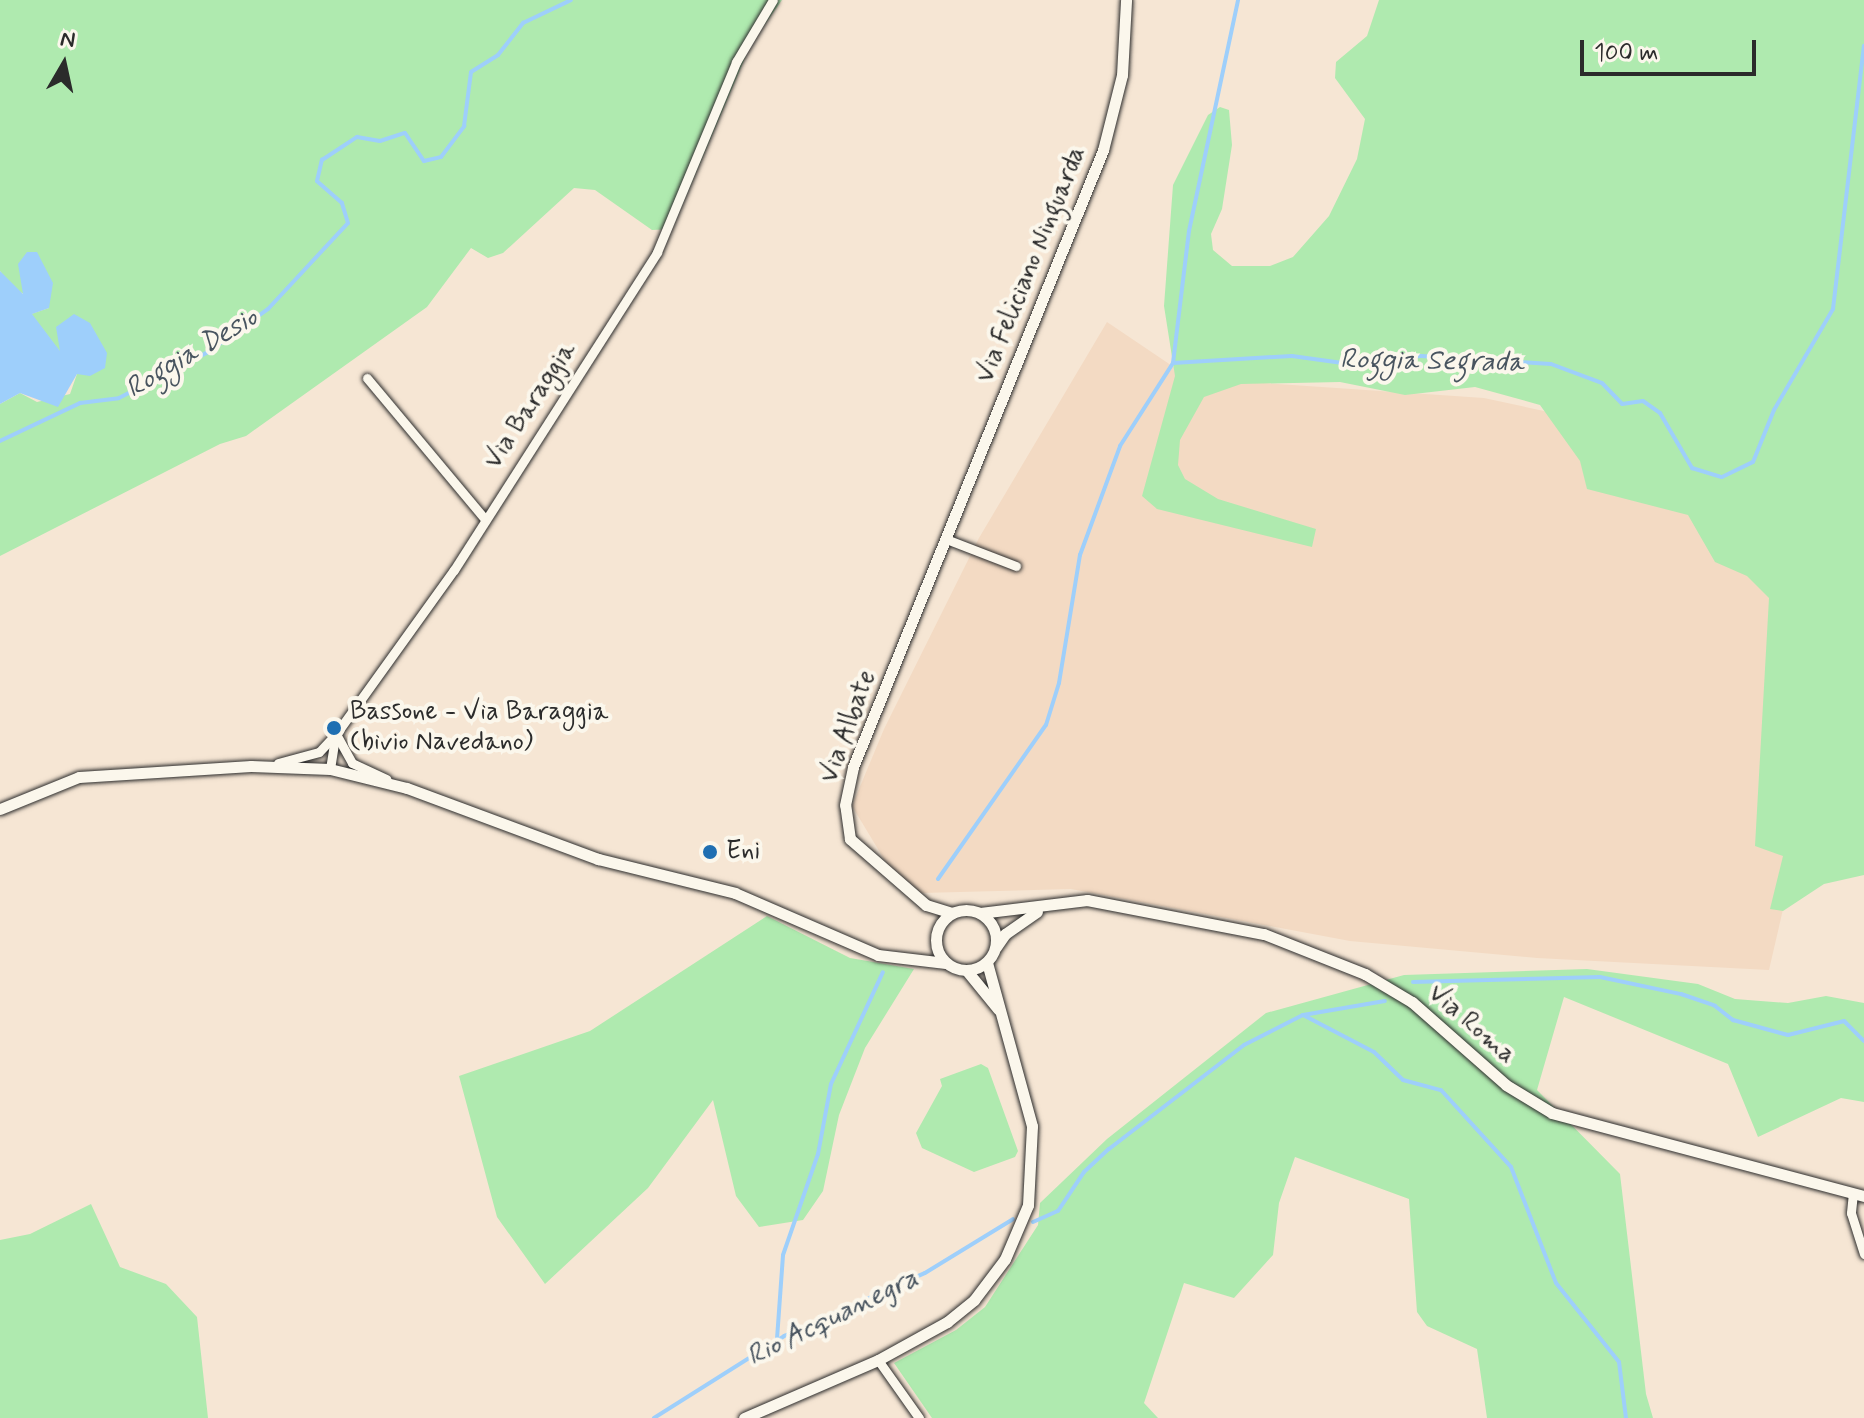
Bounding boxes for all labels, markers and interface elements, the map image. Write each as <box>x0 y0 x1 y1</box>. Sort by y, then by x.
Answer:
north arrow <box>24 24 104 104</box>
scale bar <box>1584 24 1760 74</box>
text: N <box>58 25 77 55</box>
text: 100 m <box>1594 38 1658 69</box>
street label: Via Feliciano Ninguarda <box>970 141 1094 389</box>
water label: Roggia Desio <box>120 302 264 406</box>
street label: Via Baraggia <box>480 339 582 473</box>
water label: Roggia Segrada <box>1340 344 1524 380</box>
street label: Via Albate <box>814 667 884 787</box>
place label: Bassone - Via Baraggia (bivio Navedano) <box>350 697 603 758</box>
marker: Bassone - Via Baraggia (bivio Navedano) <box>325 719 343 737</box>
place label: Eni <box>726 836 760 868</box>
marker: Eni <box>701 843 719 861</box>
street label: Via Roma <box>1421 978 1521 1072</box>
water label: Rio Acquanegra <box>742 1262 924 1374</box>

